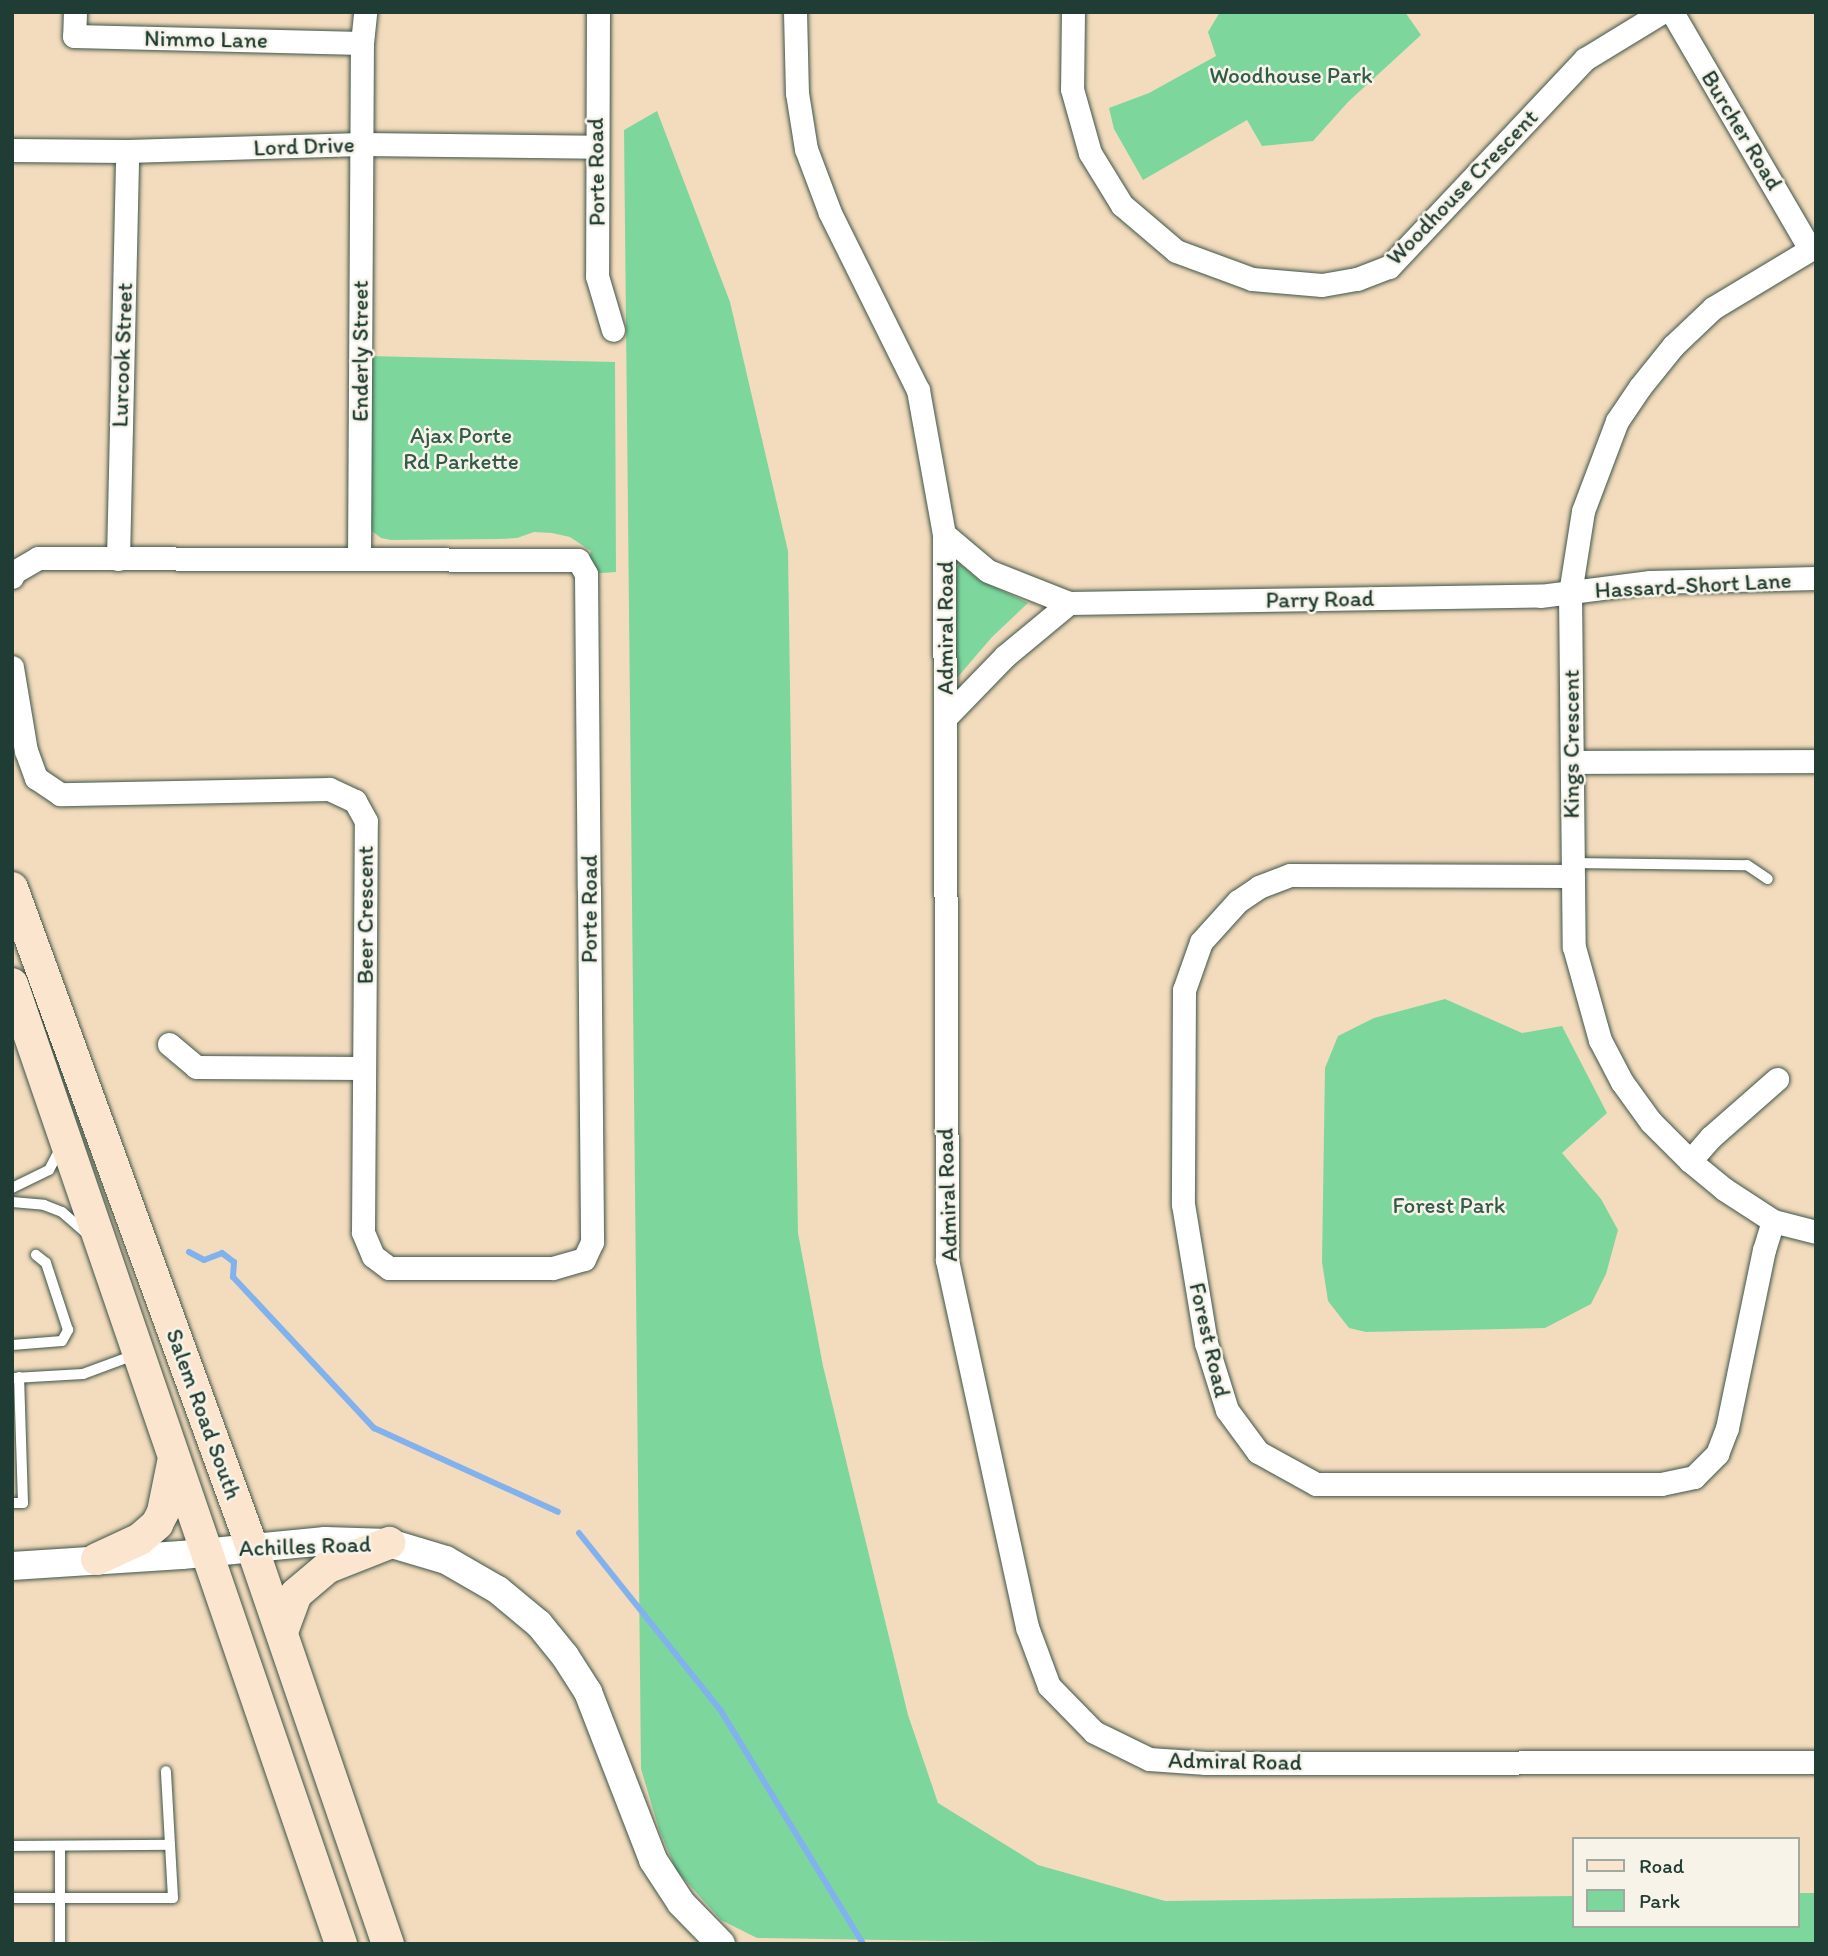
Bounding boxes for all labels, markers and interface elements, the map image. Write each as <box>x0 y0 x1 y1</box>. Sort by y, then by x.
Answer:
street label: Nimmo Lane <box>144 24 268 54</box>
park label: Woodhouse Park <box>1210 61 1372 89</box>
street label: Burcher Road <box>1696 65 1788 195</box>
street label: Woodhouse Crescent <box>1381 103 1543 271</box>
street label: Porte Road <box>581 118 611 226</box>
street label: Lord Drive <box>253 130 355 162</box>
street label: Enderly Street <box>346 280 374 422</box>
street label: Lurcook Street <box>106 282 138 428</box>
park label: Ajax Porte Rd Parkette <box>403 421 519 475</box>
street label: Admiral Road <box>931 561 959 695</box>
street label: Hassard-Short Lane <box>1594 566 1792 604</box>
street label: Parry Road <box>1266 584 1374 614</box>
street label: Kings Crescent <box>1557 669 1585 819</box>
street label: Beer Crescent <box>351 845 379 985</box>
street label: Porte Road <box>575 855 603 963</box>
street label: Admiral Road <box>931 1128 963 1262</box>
park label: Forest Park <box>1393 1191 1505 1219</box>
street label: Forest Road <box>1183 1280 1237 1400</box>
street label: Salem Road South <box>161 1325 247 1503</box>
street label: Achilles Road <box>239 1530 371 1562</box>
street label: Admiral Road <box>1168 1746 1302 1776</box>
legend <box>1573 1837 1800 1928</box>
text: Road <box>1639 1853 1684 1878</box>
text: Park <box>1639 1888 1680 1913</box>

